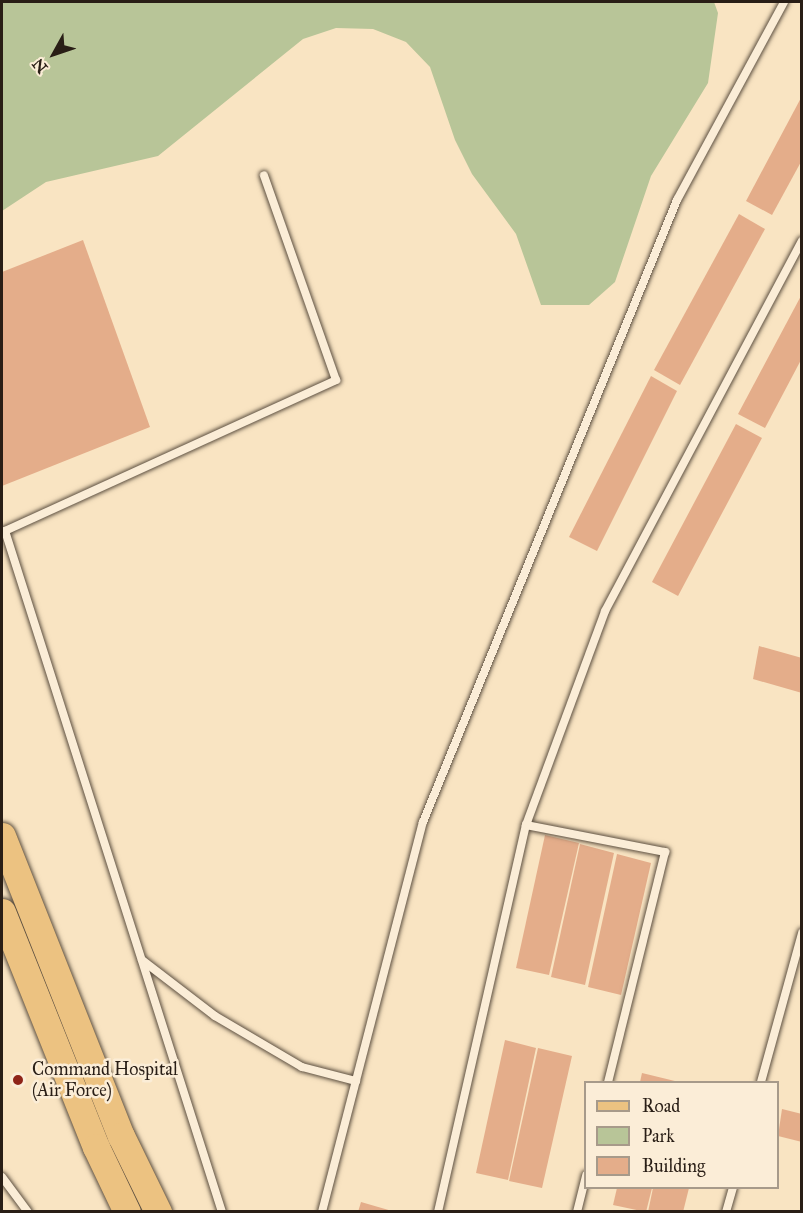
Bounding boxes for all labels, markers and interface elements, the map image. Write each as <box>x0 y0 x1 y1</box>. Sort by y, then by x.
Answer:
north arrow <box>24 24 84 84</box>
text: N <box>28 55 51 77</box>
place label: Command Hospital (Air Force) <box>32 1059 178 1102</box>
marker: Command Hospital (Air Force) <box>9 1071 27 1089</box>
legend <box>584 1081 779 1189</box>
text: Road <box>642 1095 680 1117</box>
text: Park <box>642 1125 675 1147</box>
text: Building <box>642 1155 705 1177</box>

